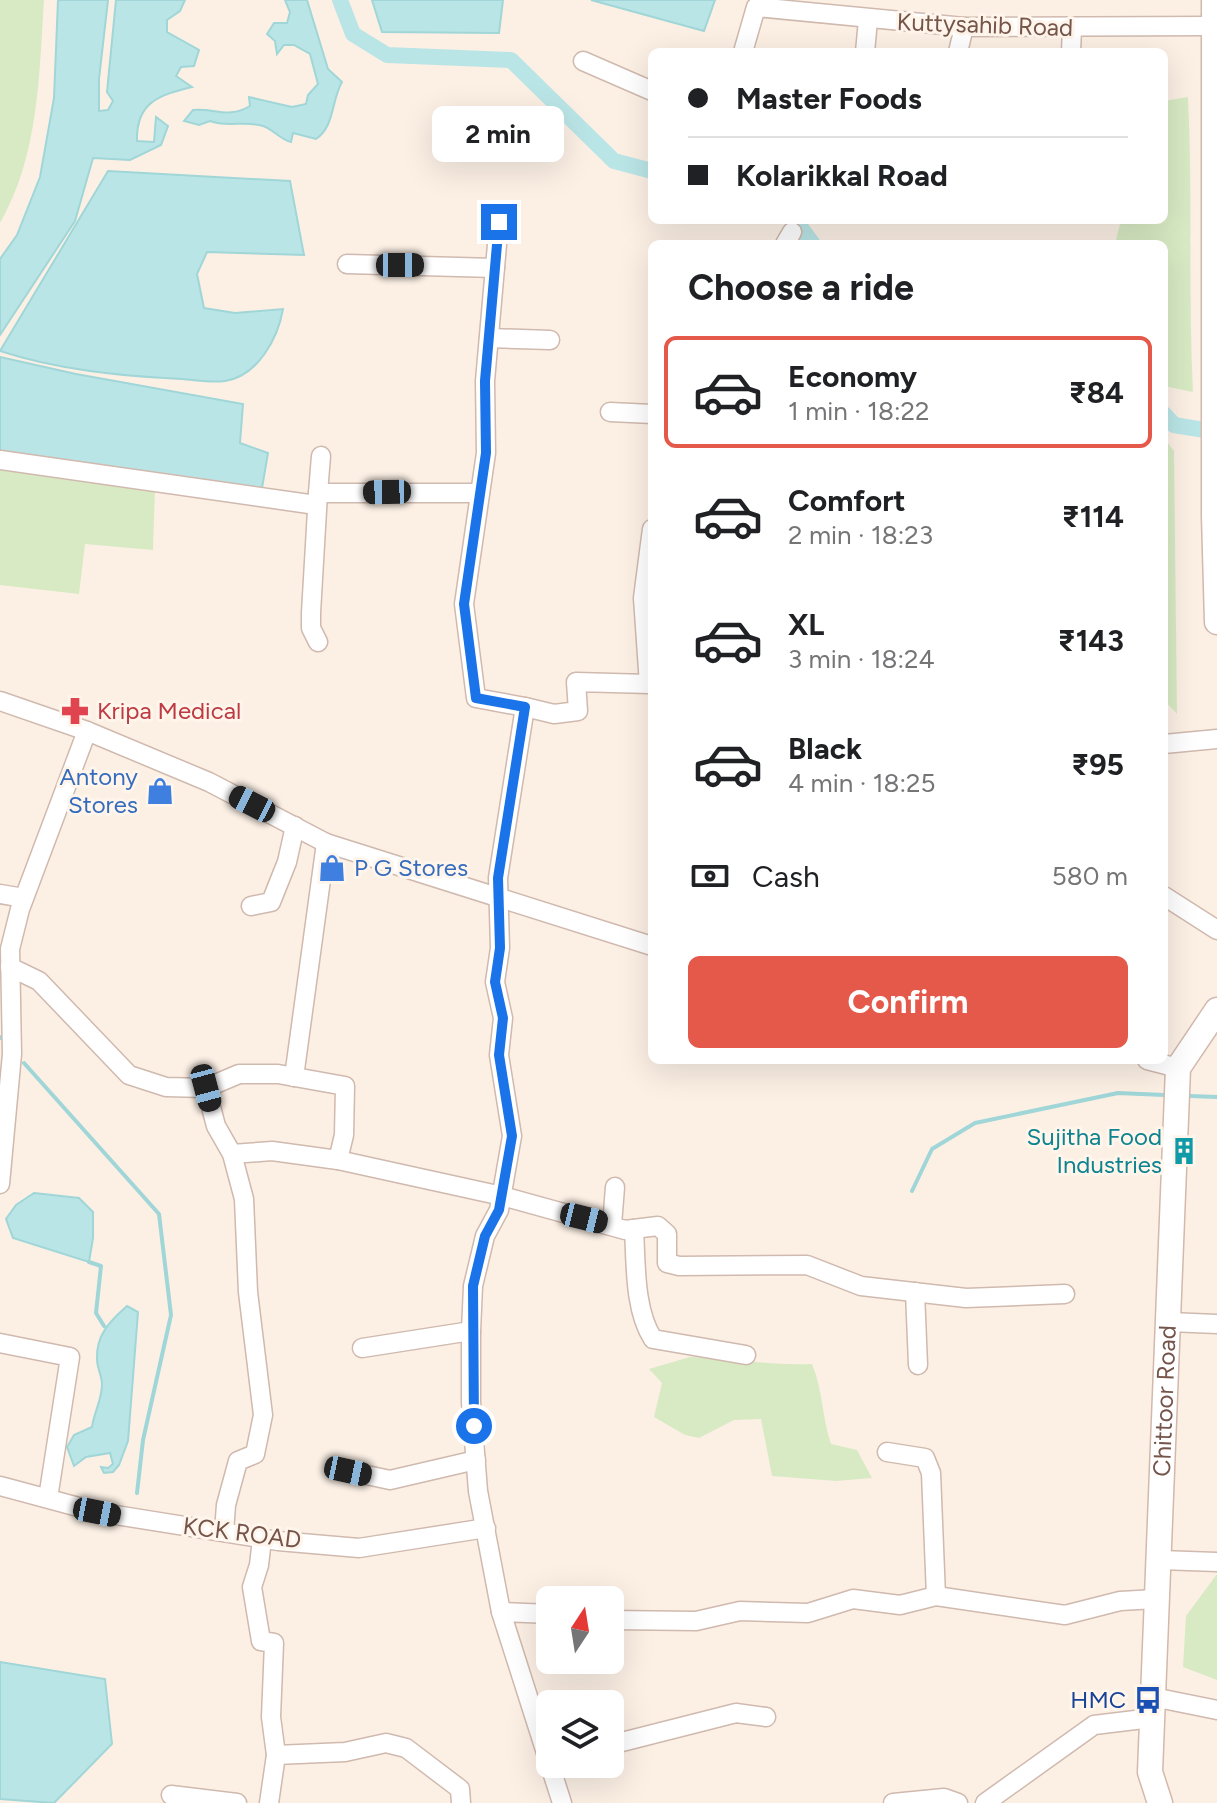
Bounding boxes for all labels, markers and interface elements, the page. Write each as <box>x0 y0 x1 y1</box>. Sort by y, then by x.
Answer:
street label: Kuttysahib Road <box>896 7 1074 42</box>
text: Master Foods <box>736 80 922 117</box>
callout: 2 min <box>433 106 565 162</box>
text: 2 min <box>465 118 531 150</box>
text: Kolarikkal Road <box>736 157 948 194</box>
route end <box>481 204 517 240</box>
car <box>376 253 424 277</box>
text: Choose a ride <box>688 266 914 309</box>
icon: car <box>692 356 764 428</box>
text: Economy <box>788 358 917 395</box>
text: ₹84 <box>1069 374 1124 411</box>
text: 1 min · 18:22 <box>788 395 930 427</box>
car <box>363 480 411 504</box>
icon: car <box>692 480 764 552</box>
text: Comfort <box>788 482 906 519</box>
text: ₹114 <box>1062 498 1124 535</box>
text: 2 min · 18:23 <box>788 519 933 551</box>
icon: car <box>692 604 764 676</box>
text: XL <box>788 606 824 643</box>
text: ₹143 <box>1058 622 1124 659</box>
text: 3 min · 18:24 <box>788 643 935 675</box>
pharmacy icon: Kripa Medical <box>60 696 90 726</box>
place label: Kripa Medical <box>97 696 241 725</box>
icon: car <box>692 728 764 800</box>
text: Black <box>788 730 862 767</box>
text: ₹95 <box>1071 746 1124 783</box>
place label: Antony Stores <box>60 762 138 819</box>
text: 4 min · 18:25 <box>788 767 935 799</box>
shop icon: Antony Stores <box>145 776 175 806</box>
car <box>225 782 279 826</box>
shop icon: P G Stores <box>317 853 347 883</box>
place label: P G Stores <box>354 853 468 882</box>
icon: cash <box>688 854 732 898</box>
text: Cash <box>752 858 820 895</box>
text: 580 m <box>1052 860 1128 892</box>
button: Confirm <box>688 956 1128 1048</box>
car <box>188 1062 224 1114</box>
place label: Sujitha Food Industries <box>1026 1122 1162 1179</box>
building icon: Sujitha Food Industries <box>1169 1136 1199 1166</box>
car <box>558 1201 610 1235</box>
street label: Chittoor Road <box>1147 1325 1182 1477</box>
route start <box>456 1408 492 1444</box>
car <box>322 1454 374 1488</box>
car <box>71 1496 123 1528</box>
street label: KCK ROAD <box>181 1511 303 1554</box>
north arrow <box>536 1586 624 1674</box>
map controls <box>536 1586 624 1778</box>
place label: HMC <box>1070 1685 1126 1714</box>
bus stop icon: HMC <box>1133 1685 1163 1715</box>
button: layers <box>536 1690 624 1778</box>

